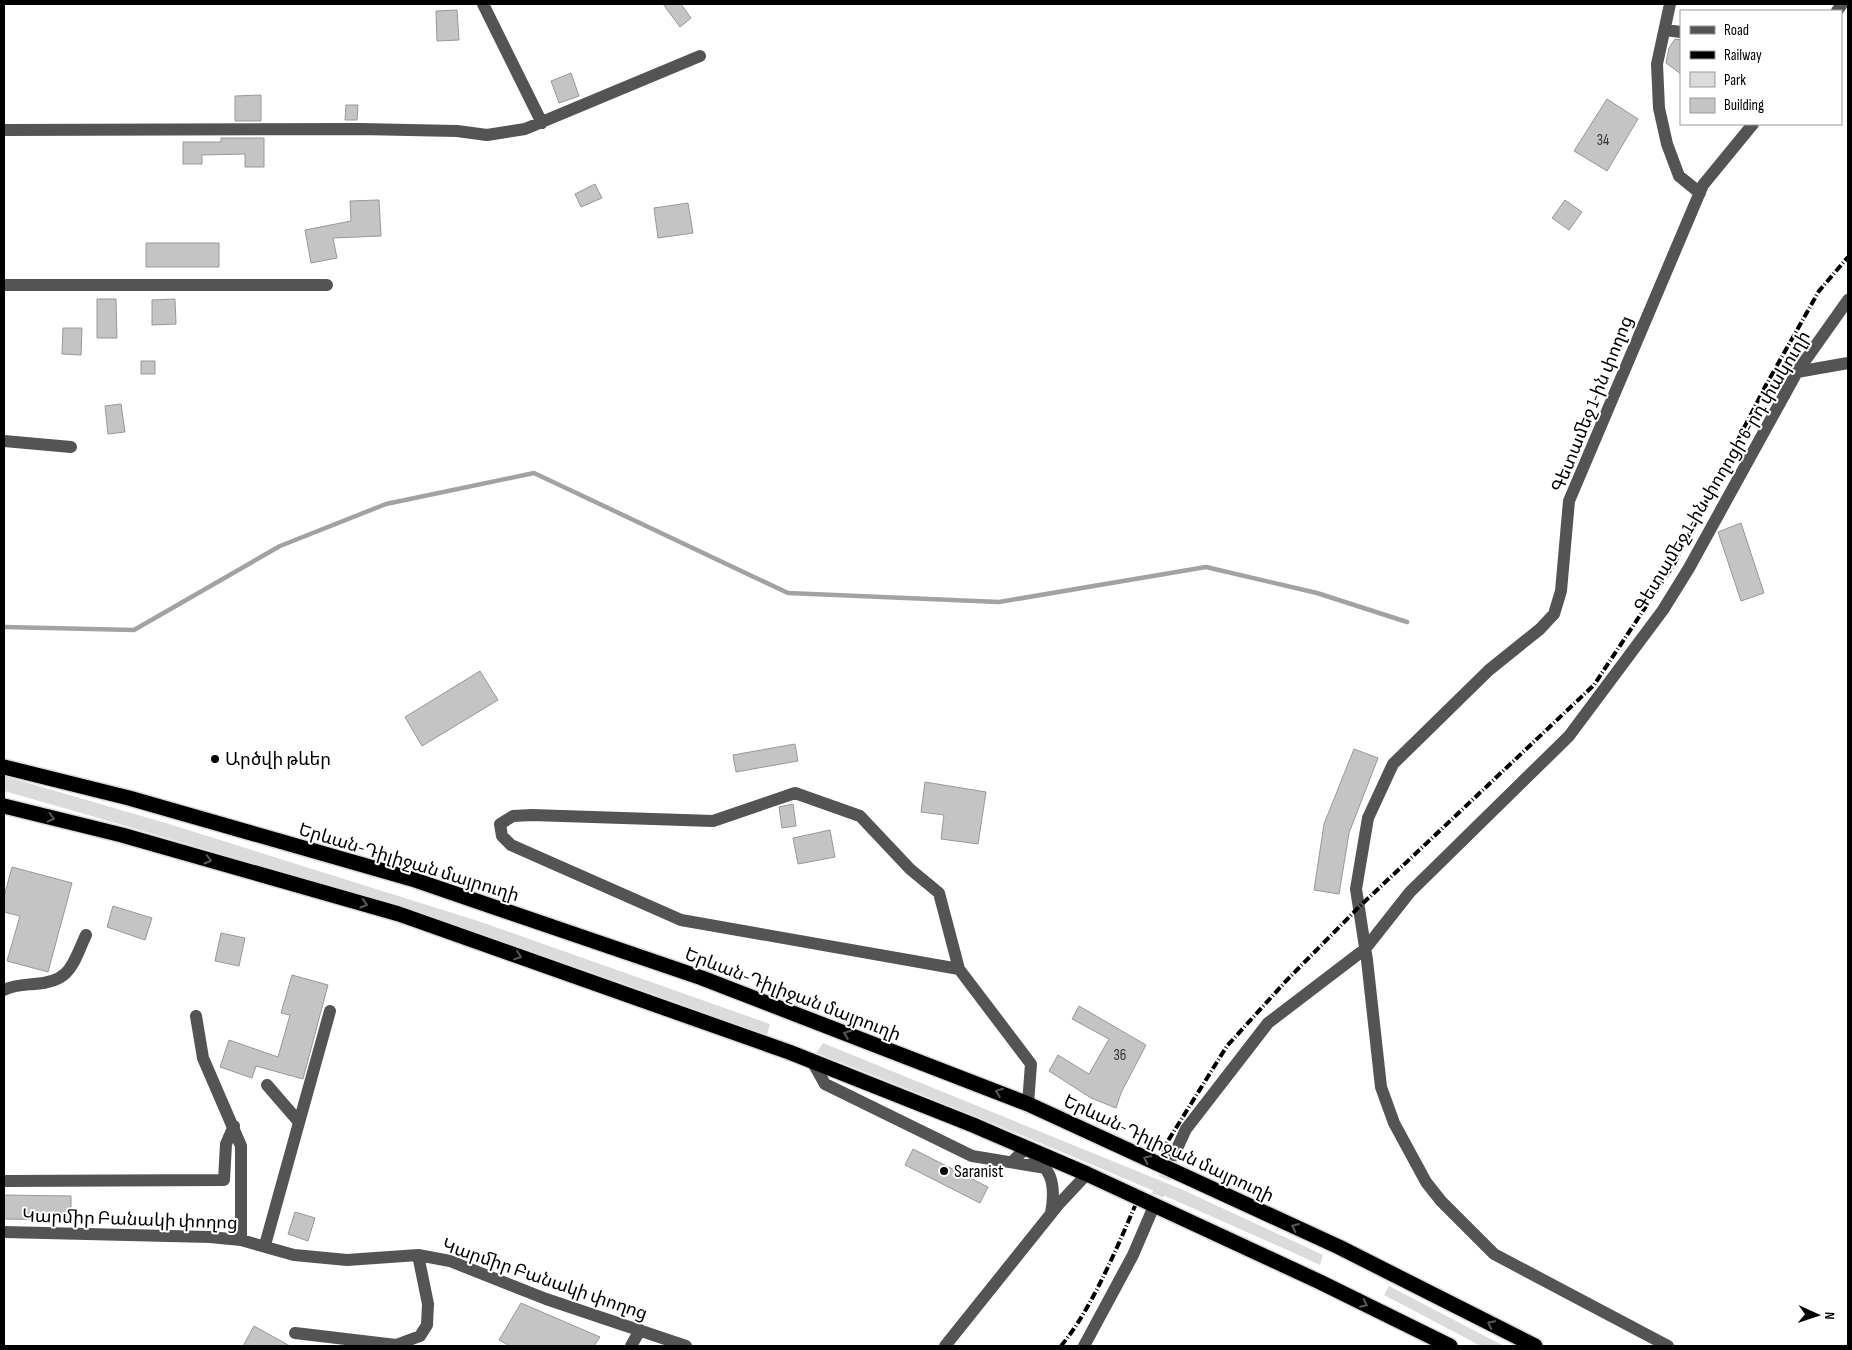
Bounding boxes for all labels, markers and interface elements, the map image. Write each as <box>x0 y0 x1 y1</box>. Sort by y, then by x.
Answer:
legend <box>1680 10 1842 125</box>
text: Road <box>1724 21 1749 40</box>
text: Railway <box>1724 46 1762 65</box>
text: Park <box>1724 71 1746 90</box>
text: Building <box>1724 96 1764 115</box>
house number: 34 <box>1597 131 1609 150</box>
street label: Գետամեջ 1-ին փողոց <box>1547 313 1638 496</box>
street label: Գետամեջ 1-ին փողոցի 6-րդ փակուղի <box>1630 327 1815 616</box>
place label: Արծվի թևեր <box>225 749 331 770</box>
marker: Արծվի թևեր <box>209 753 221 765</box>
one-way arrow <box>47 812 56 823</box>
street label: Երևան-Դիլիջան մայրուղի <box>296 819 522 906</box>
one-way arrow <box>204 854 212 864</box>
one-way arrow <box>360 899 368 909</box>
street label: Երևան-Դիլիջան մայրուղի <box>682 943 904 1045</box>
one-way arrow <box>514 950 522 960</box>
one-way arrow <box>843 1030 852 1040</box>
house number: 36 <box>1114 1046 1126 1065</box>
one-way arrow <box>995 1088 1004 1099</box>
street label: Երևան-Դիլիջան մայրուղի <box>1060 1090 1277 1207</box>
one-way arrow <box>1143 1154 1152 1165</box>
place label: Saranist <box>954 1161 1004 1182</box>
marker: Saranist <box>938 1165 950 1177</box>
street label: Կարմիր Բանակի փողոց <box>22 1205 238 1234</box>
one-way arrow <box>1291 1222 1300 1233</box>
street label: Կարմիր Բանակի փողոց <box>439 1234 650 1325</box>
north arrow <box>1792 1290 1842 1340</box>
one-way arrow <box>1359 1297 1368 1307</box>
text: N <box>1821 1311 1838 1320</box>
one-way arrow <box>1487 1320 1496 1330</box>

